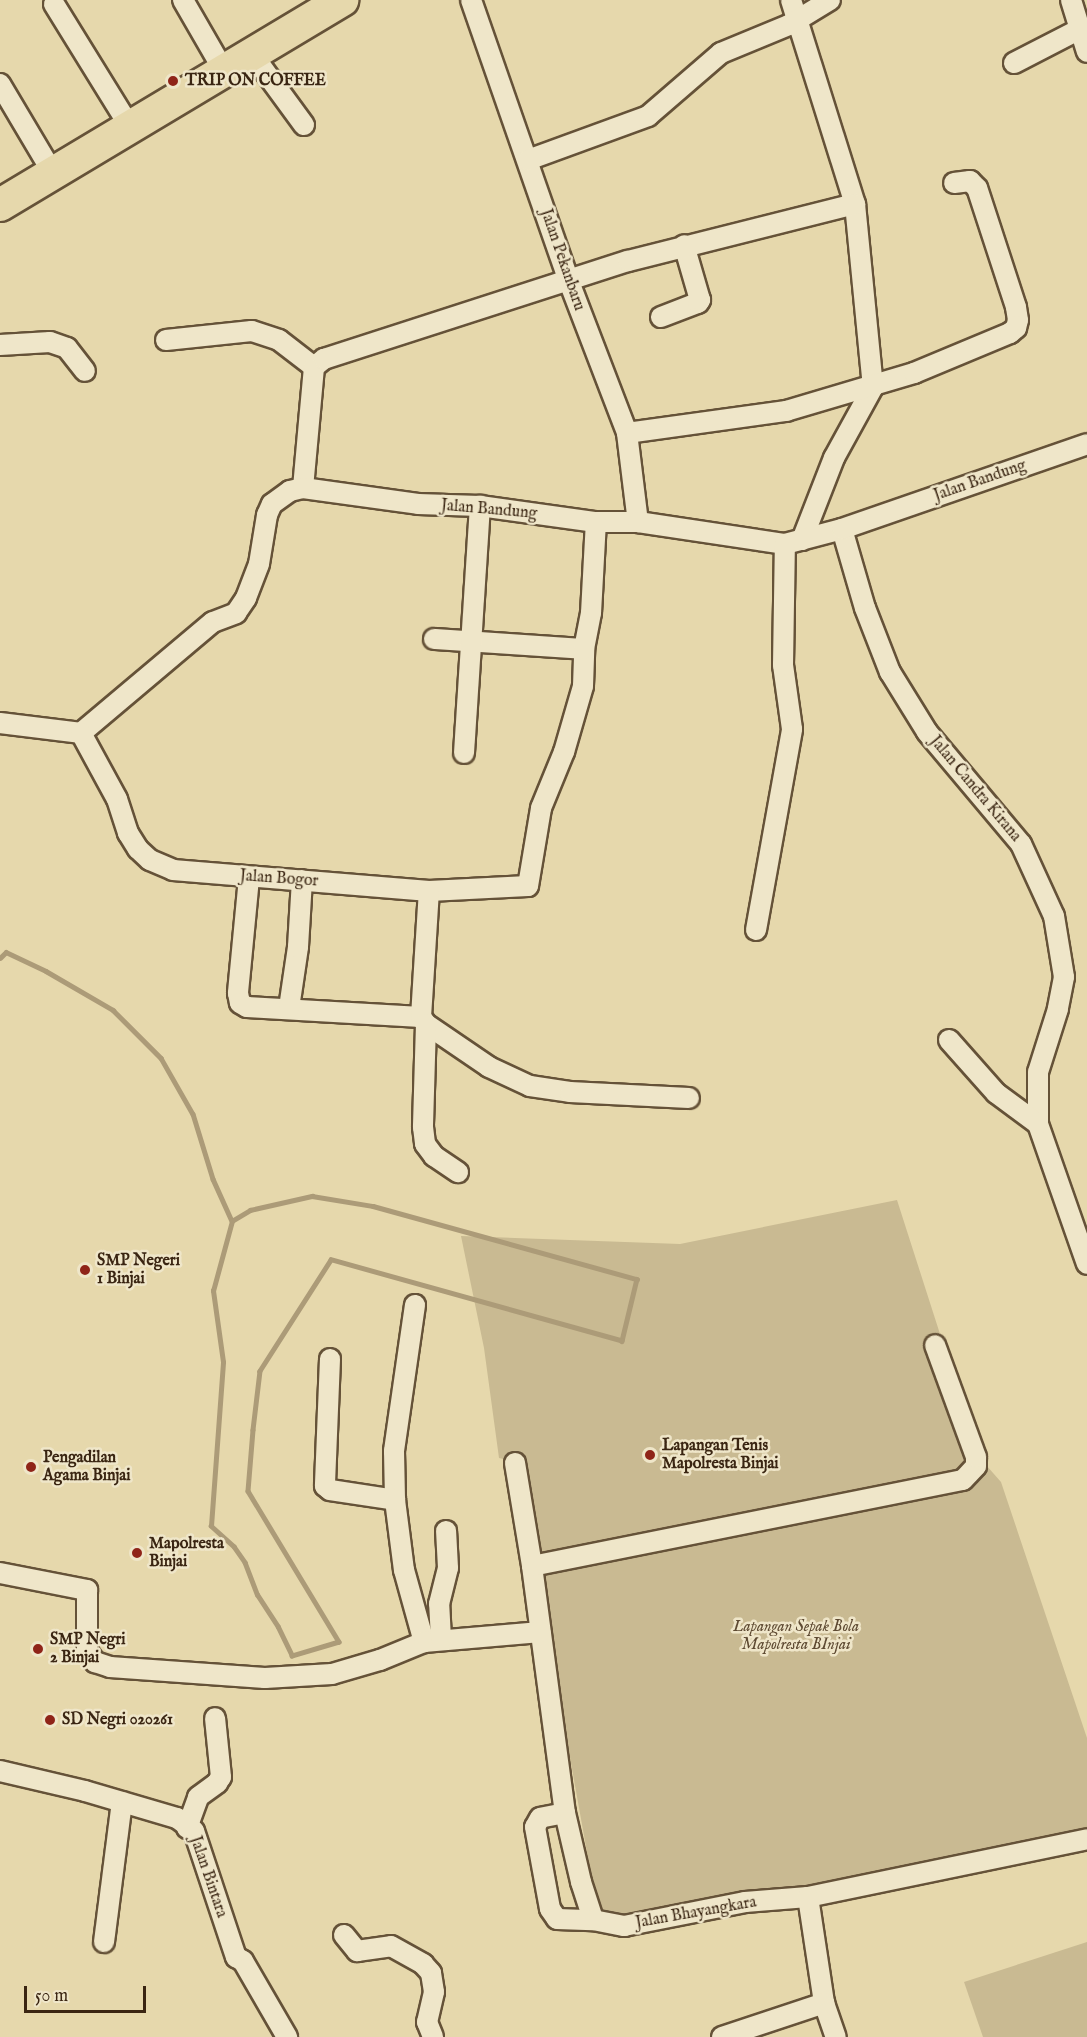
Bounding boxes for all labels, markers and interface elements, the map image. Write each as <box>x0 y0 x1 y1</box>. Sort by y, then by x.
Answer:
place label: TRIP ON COFFEE <box>185 71 326 91</box>
marker: TRIP ON COFFEE <box>166 74 180 88</box>
street label: Jalan Pekanbaru <box>536 207 588 313</box>
street label: Jalan Bandung <box>931 456 1029 506</box>
street label: Jalan Bandung <box>440 496 538 524</box>
street label: Jalan Candra Kirana <box>925 732 1025 846</box>
street label: Jalan Bogor <box>239 867 319 891</box>
place label: SMP Negeri 1 Binjai <box>97 1251 180 1289</box>
marker: SMP Negeri 1 Binjai <box>78 1263 92 1277</box>
place label: Lapangan Tenis Mapolresta Binjai <box>662 1436 779 1474</box>
place label: Pengadilan Agama Binjai <box>43 1448 130 1486</box>
marker: Lapangan Tenis Mapolresta Binjai <box>643 1448 657 1462</box>
marker: Pengadilan Agama Binjai <box>24 1460 38 1474</box>
place label: Mapolresta Binjai <box>149 1534 224 1572</box>
marker: Mapolresta Binjai <box>130 1546 144 1560</box>
park label: Lapangan Sepak Bola Mapolresta BInjai <box>733 1617 859 1655</box>
place label: SMP Negri 2 Binjai <box>50 1630 126 1668</box>
marker: SMP Negri 2 Binjai <box>31 1642 45 1656</box>
place label: SD Negri 020261 <box>62 1710 173 1730</box>
marker: SD Negri 020261 <box>43 1713 57 1727</box>
street label: Jalan Bintara <box>185 1834 231 1920</box>
street label: Jalan Bhayangkara <box>634 1893 758 1933</box>
scale bar <box>27 1974 148 2012</box>
text: 50 m <box>35 1985 68 2008</box>

